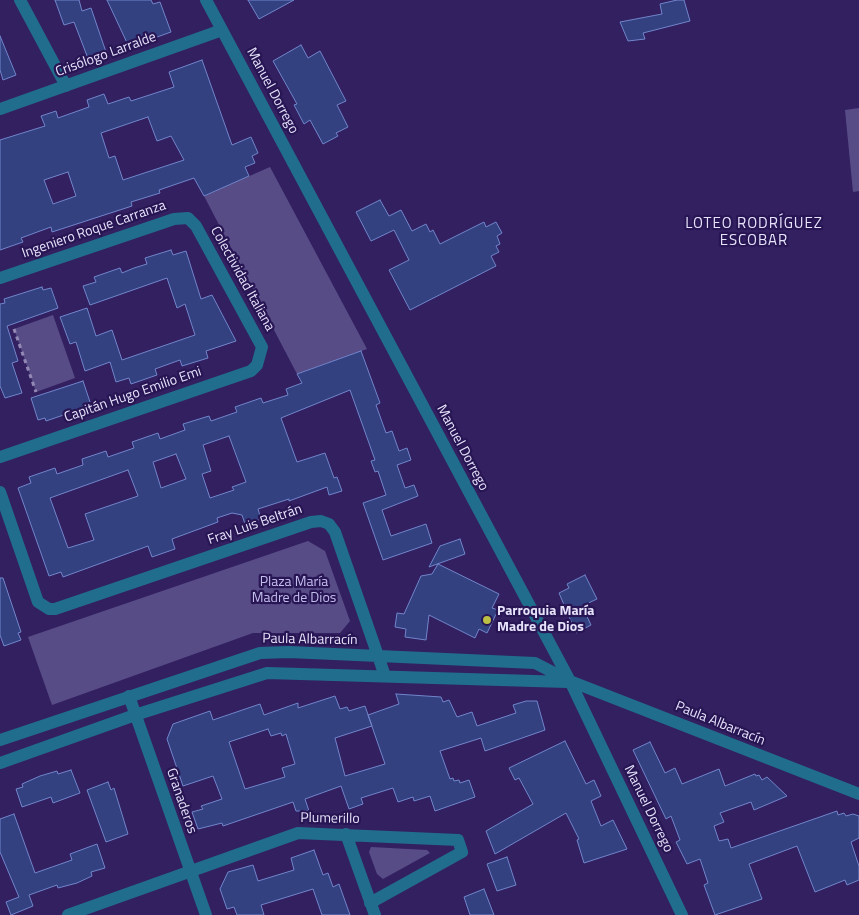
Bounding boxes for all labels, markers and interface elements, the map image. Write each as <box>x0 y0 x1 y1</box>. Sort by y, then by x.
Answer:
street label: Crisólogo Larralde <box>53 29 159 81</box>
street label: Manuel Dorrego <box>242 45 302 137</box>
street label: Ingeniero Roque Carranza <box>20 197 168 263</box>
district label: LOTEO RODRÍGUEZ ESCOBAR <box>683 215 825 250</box>
street label: Colectividad Italiana <box>206 224 278 334</box>
street label: Capitán Hugo Emilio Emi <box>62 364 204 426</box>
street label: Manuel Dorrego <box>432 402 492 494</box>
street label: Fray Luis Beltrán <box>206 501 304 549</box>
park label: Plaza María Madre de Dios <box>252 575 336 608</box>
place label: Parroquia María Madre de Dios <box>497 604 595 636</box>
marker: Parroquia María Madre de Dios <box>481 614 493 626</box>
street label: Paula Albarracín <box>262 631 358 649</box>
street label: Paula Albarracín <box>673 698 767 750</box>
street label: Manuel Dorrego <box>620 763 676 855</box>
street label: Granaderos <box>162 766 200 836</box>
street label: Plumerillo <box>300 810 360 828</box>

